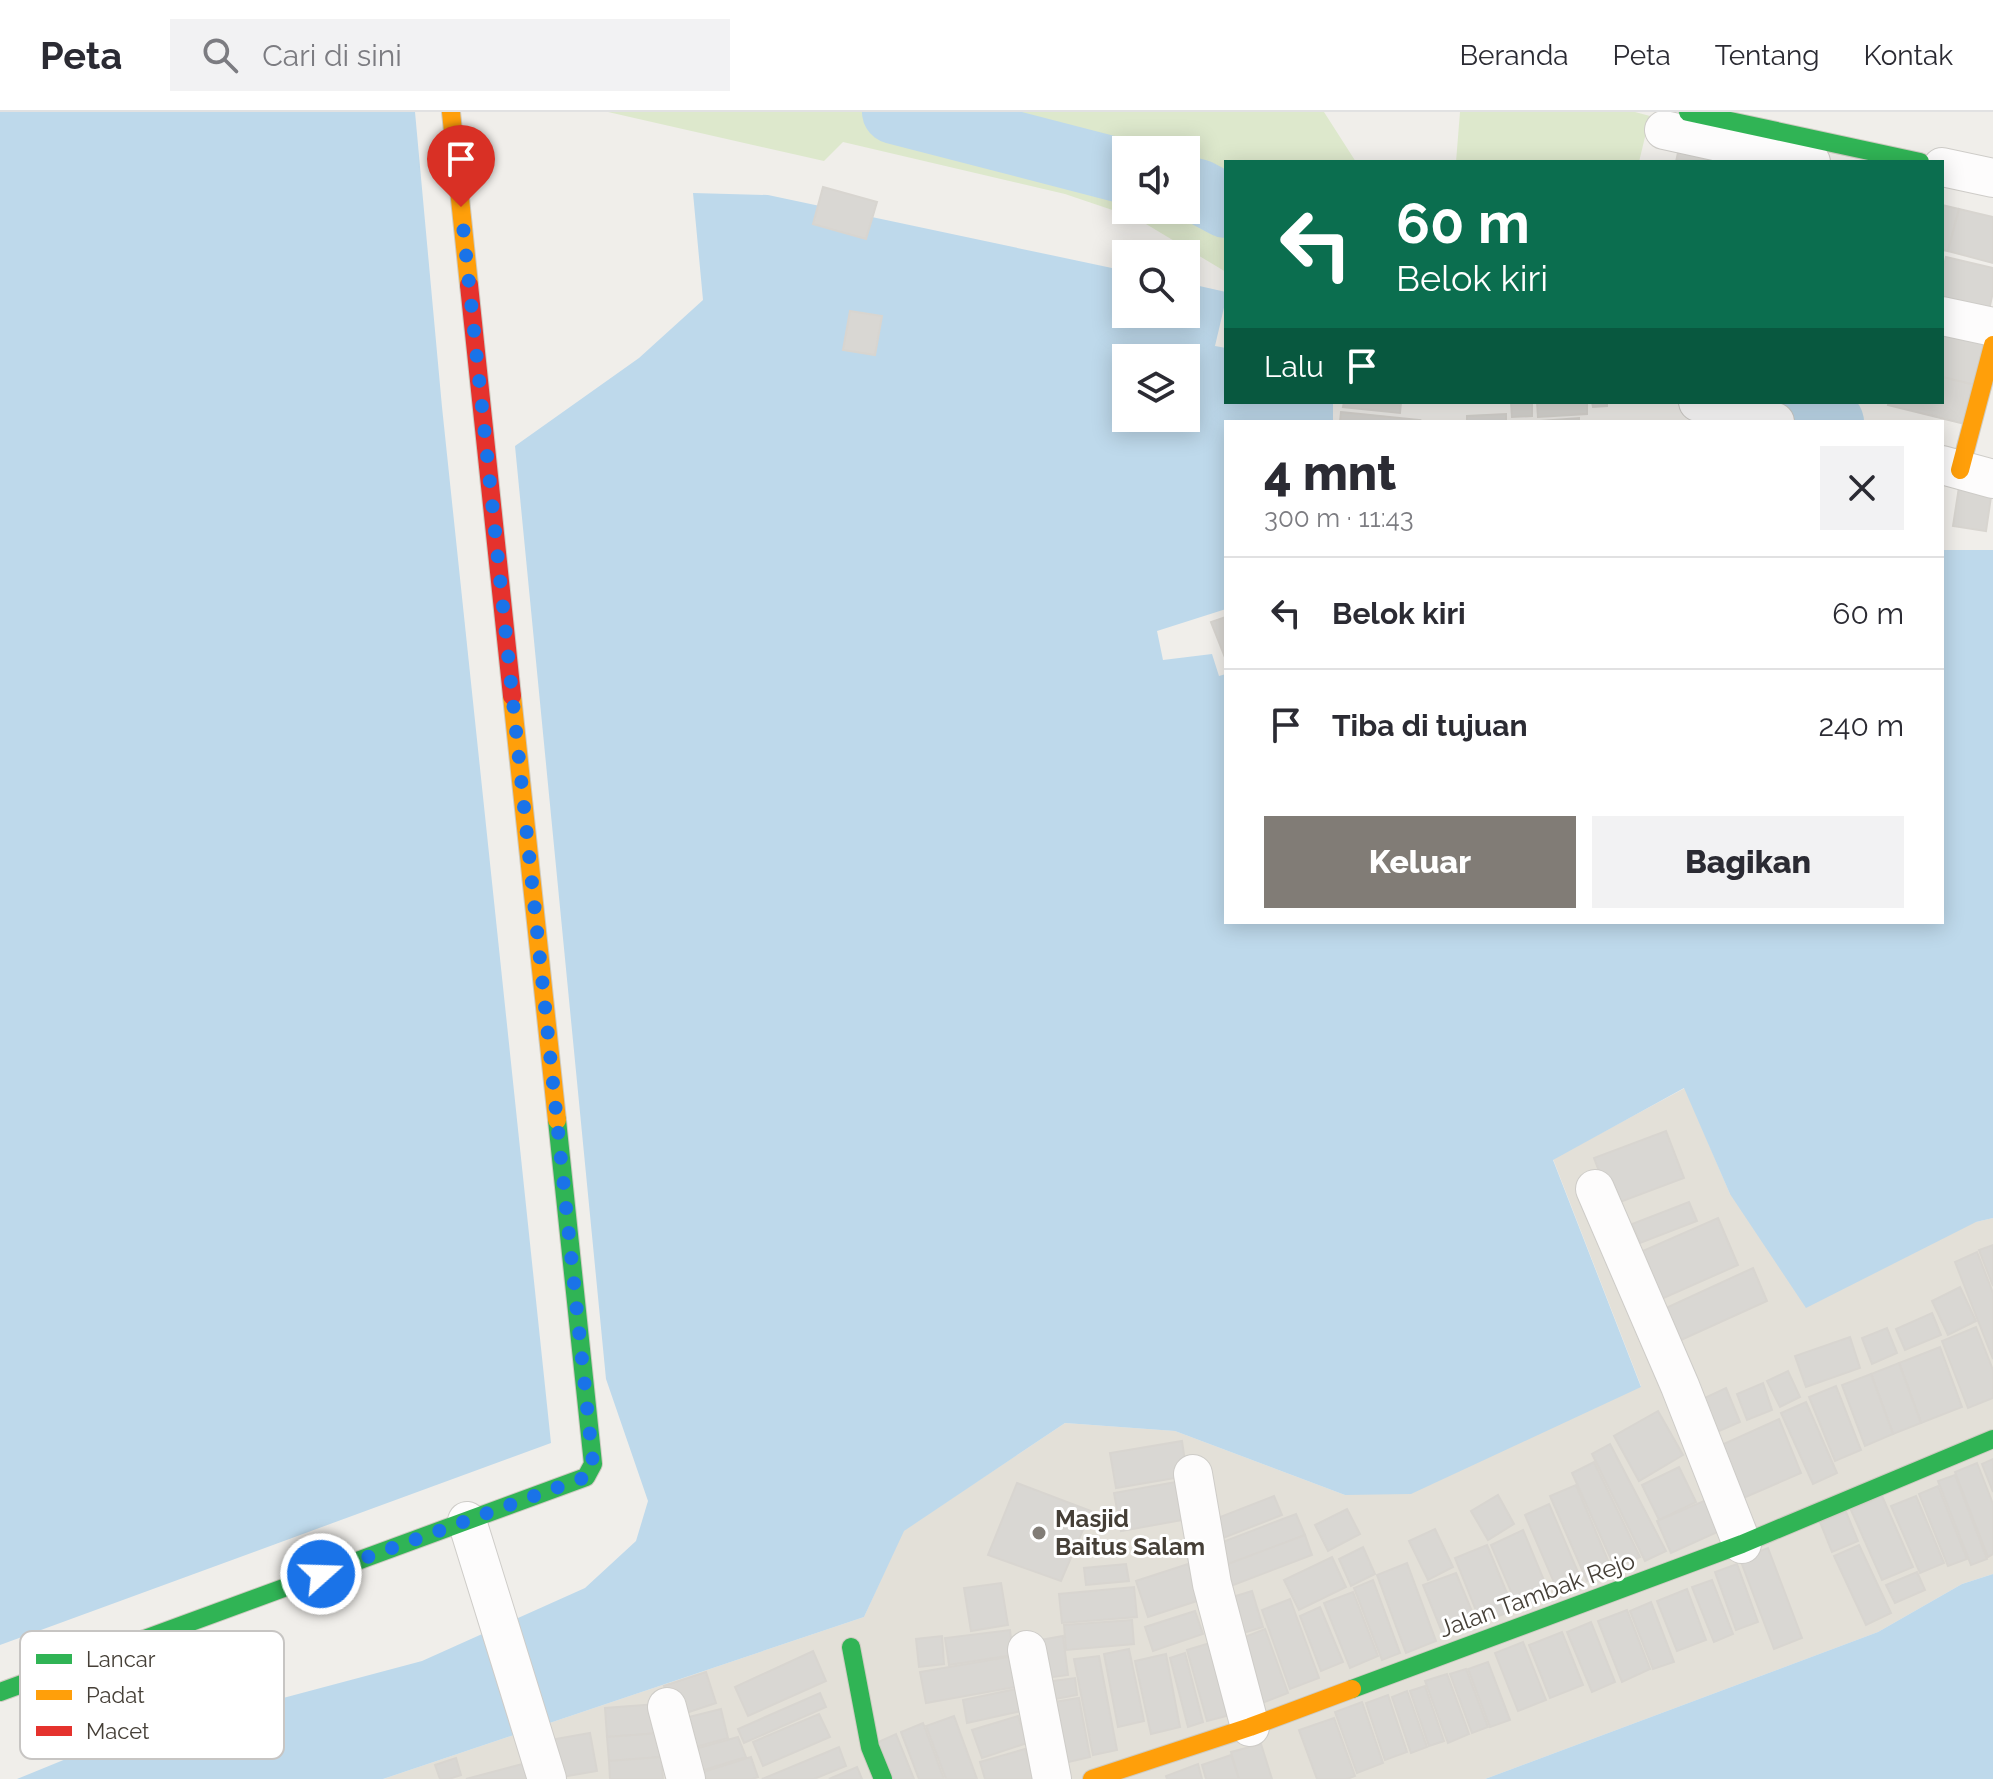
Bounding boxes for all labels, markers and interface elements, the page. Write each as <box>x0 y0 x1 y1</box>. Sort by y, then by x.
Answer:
search box <box>170 19 730 91</box>
text: Peta <box>40 33 122 78</box>
icon: search <box>198 33 242 77</box>
text: Cari di sini <box>262 38 402 73</box>
text: Beranda <box>1459 39 1569 72</box>
text: Peta <box>1613 39 1671 72</box>
text: Tentang <box>1715 39 1820 72</box>
text: Kontak <box>1864 39 1953 72</box>
pin <box>427 125 495 207</box>
map controls <box>1112 136 1200 432</box>
button: sound <box>1112 136 1200 224</box>
icon: arrive <box>439 137 483 181</box>
text: 60 m <box>1396 190 1530 256</box>
icon: left <box>1264 192 1368 296</box>
button: search <box>1112 240 1200 328</box>
text: Belok kiri <box>1396 257 1548 299</box>
button: layers <box>1112 344 1200 432</box>
icon: arrive <box>1340 344 1384 388</box>
text: Lalu <box>1264 349 1324 384</box>
text: 4 mnt <box>1264 445 1396 501</box>
button: close <box>1820 446 1904 530</box>
text: 300 m · 11:43 <box>1264 503 1414 533</box>
icon: left <box>1264 591 1308 635</box>
text: Belok kiri <box>1332 596 1466 631</box>
text: 60 m <box>1832 596 1904 631</box>
icon: arrive <box>1264 703 1308 747</box>
text: Tiba di tujuan <box>1332 708 1528 743</box>
text: 240 m <box>1818 708 1904 743</box>
button: Keluar <box>1264 816 1576 908</box>
button: Bagikan <box>1592 816 1904 908</box>
place label: Masjid Baitus Salam <box>1055 1504 1205 1561</box>
marker: Masjid Baitus Salam <box>1030 1524 1048 1542</box>
position arrow <box>279 1532 363 1616</box>
street label: Jalan Tambak Rejo <box>1435 1546 1639 1643</box>
legend <box>20 1631 284 1759</box>
text: Lancar <box>86 1646 156 1672</box>
text: Padat <box>86 1682 145 1708</box>
text: Macet <box>86 1718 150 1744</box>

